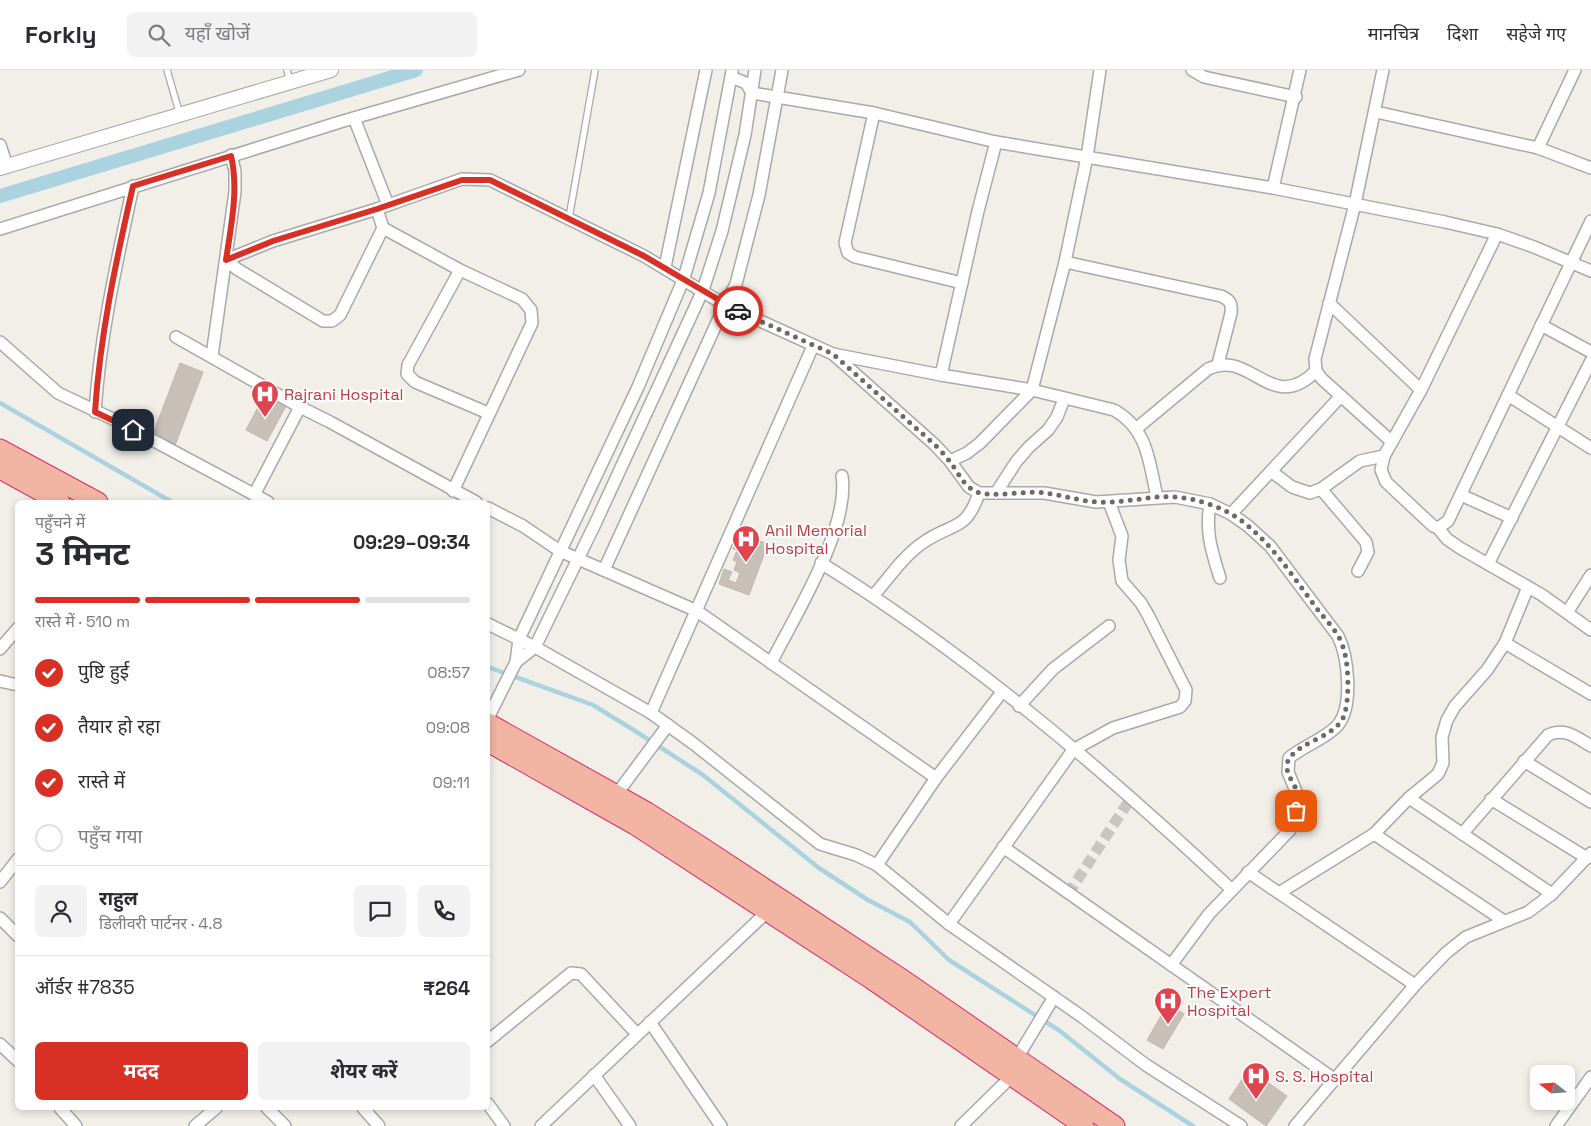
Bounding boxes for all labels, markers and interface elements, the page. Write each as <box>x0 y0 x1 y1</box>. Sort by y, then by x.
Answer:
search box <box>127 12 477 57</box>
text: Forkly <box>25 19 97 50</box>
icon: search <box>145 21 173 49</box>
text: यहाँ खोजें <box>185 21 250 46</box>
text: मानचित्र <box>1368 22 1419 45</box>
text: दिशा <box>1447 22 1478 45</box>
text: सहेजे गए <box>1506 22 1566 45</box>
courier <box>713 286 763 336</box>
icon: car <box>724 297 752 325</box>
hospital icon: Rajrani Hospital <box>250 379 280 418</box>
place label: Rajrani Hospital <box>284 384 404 405</box>
pin <box>112 409 154 451</box>
icon: home <box>119 416 147 444</box>
text: पहुँचने में <box>35 512 85 533</box>
place label: Anil Memorial Hospital <box>765 520 867 559</box>
hospital icon: Anil Memorial Hospital <box>731 524 761 563</box>
text: 09:29–09:34 <box>353 530 470 555</box>
text: 3 मिनट <box>35 534 130 574</box>
text: रास्ते में · 510 m <box>35 611 130 632</box>
icon: check <box>35 659 63 687</box>
text: पुष्टि हुई <box>78 659 129 684</box>
text: 08:57 <box>427 662 470 683</box>
icon: check <box>35 714 63 742</box>
text: तैयार हो रहा <box>78 714 160 739</box>
text: 09:08 <box>426 717 470 738</box>
icon: check <box>35 769 63 797</box>
text: रास्ते में <box>78 769 125 794</box>
text: 09:11 <box>433 772 470 793</box>
pin <box>1275 790 1317 832</box>
icon: bag <box>1282 797 1310 825</box>
text: पहुँच गया <box>78 824 142 849</box>
button: person <box>35 885 87 937</box>
button: chat <box>354 885 406 937</box>
button: phone <box>418 885 470 937</box>
text: राहुल <box>99 886 138 911</box>
text: डिलीवरी पार्टनर · 4.8 <box>99 913 222 934</box>
text: ऑर्डर #7835 <box>35 975 135 1000</box>
text: ₹264 <box>423 976 470 1001</box>
place label: The Expert Hospital <box>1187 982 1271 1021</box>
hospital icon: The Expert Hospital <box>1153 986 1183 1025</box>
button: मदद <box>35 1042 248 1100</box>
button: शेयर करें <box>258 1042 470 1100</box>
hospital icon: S. S. Hospital <box>1241 1061 1271 1100</box>
north arrow <box>1530 1065 1575 1110</box>
map controls <box>1530 1065 1575 1110</box>
place label: S. S. Hospital <box>1275 1066 1373 1087</box>

